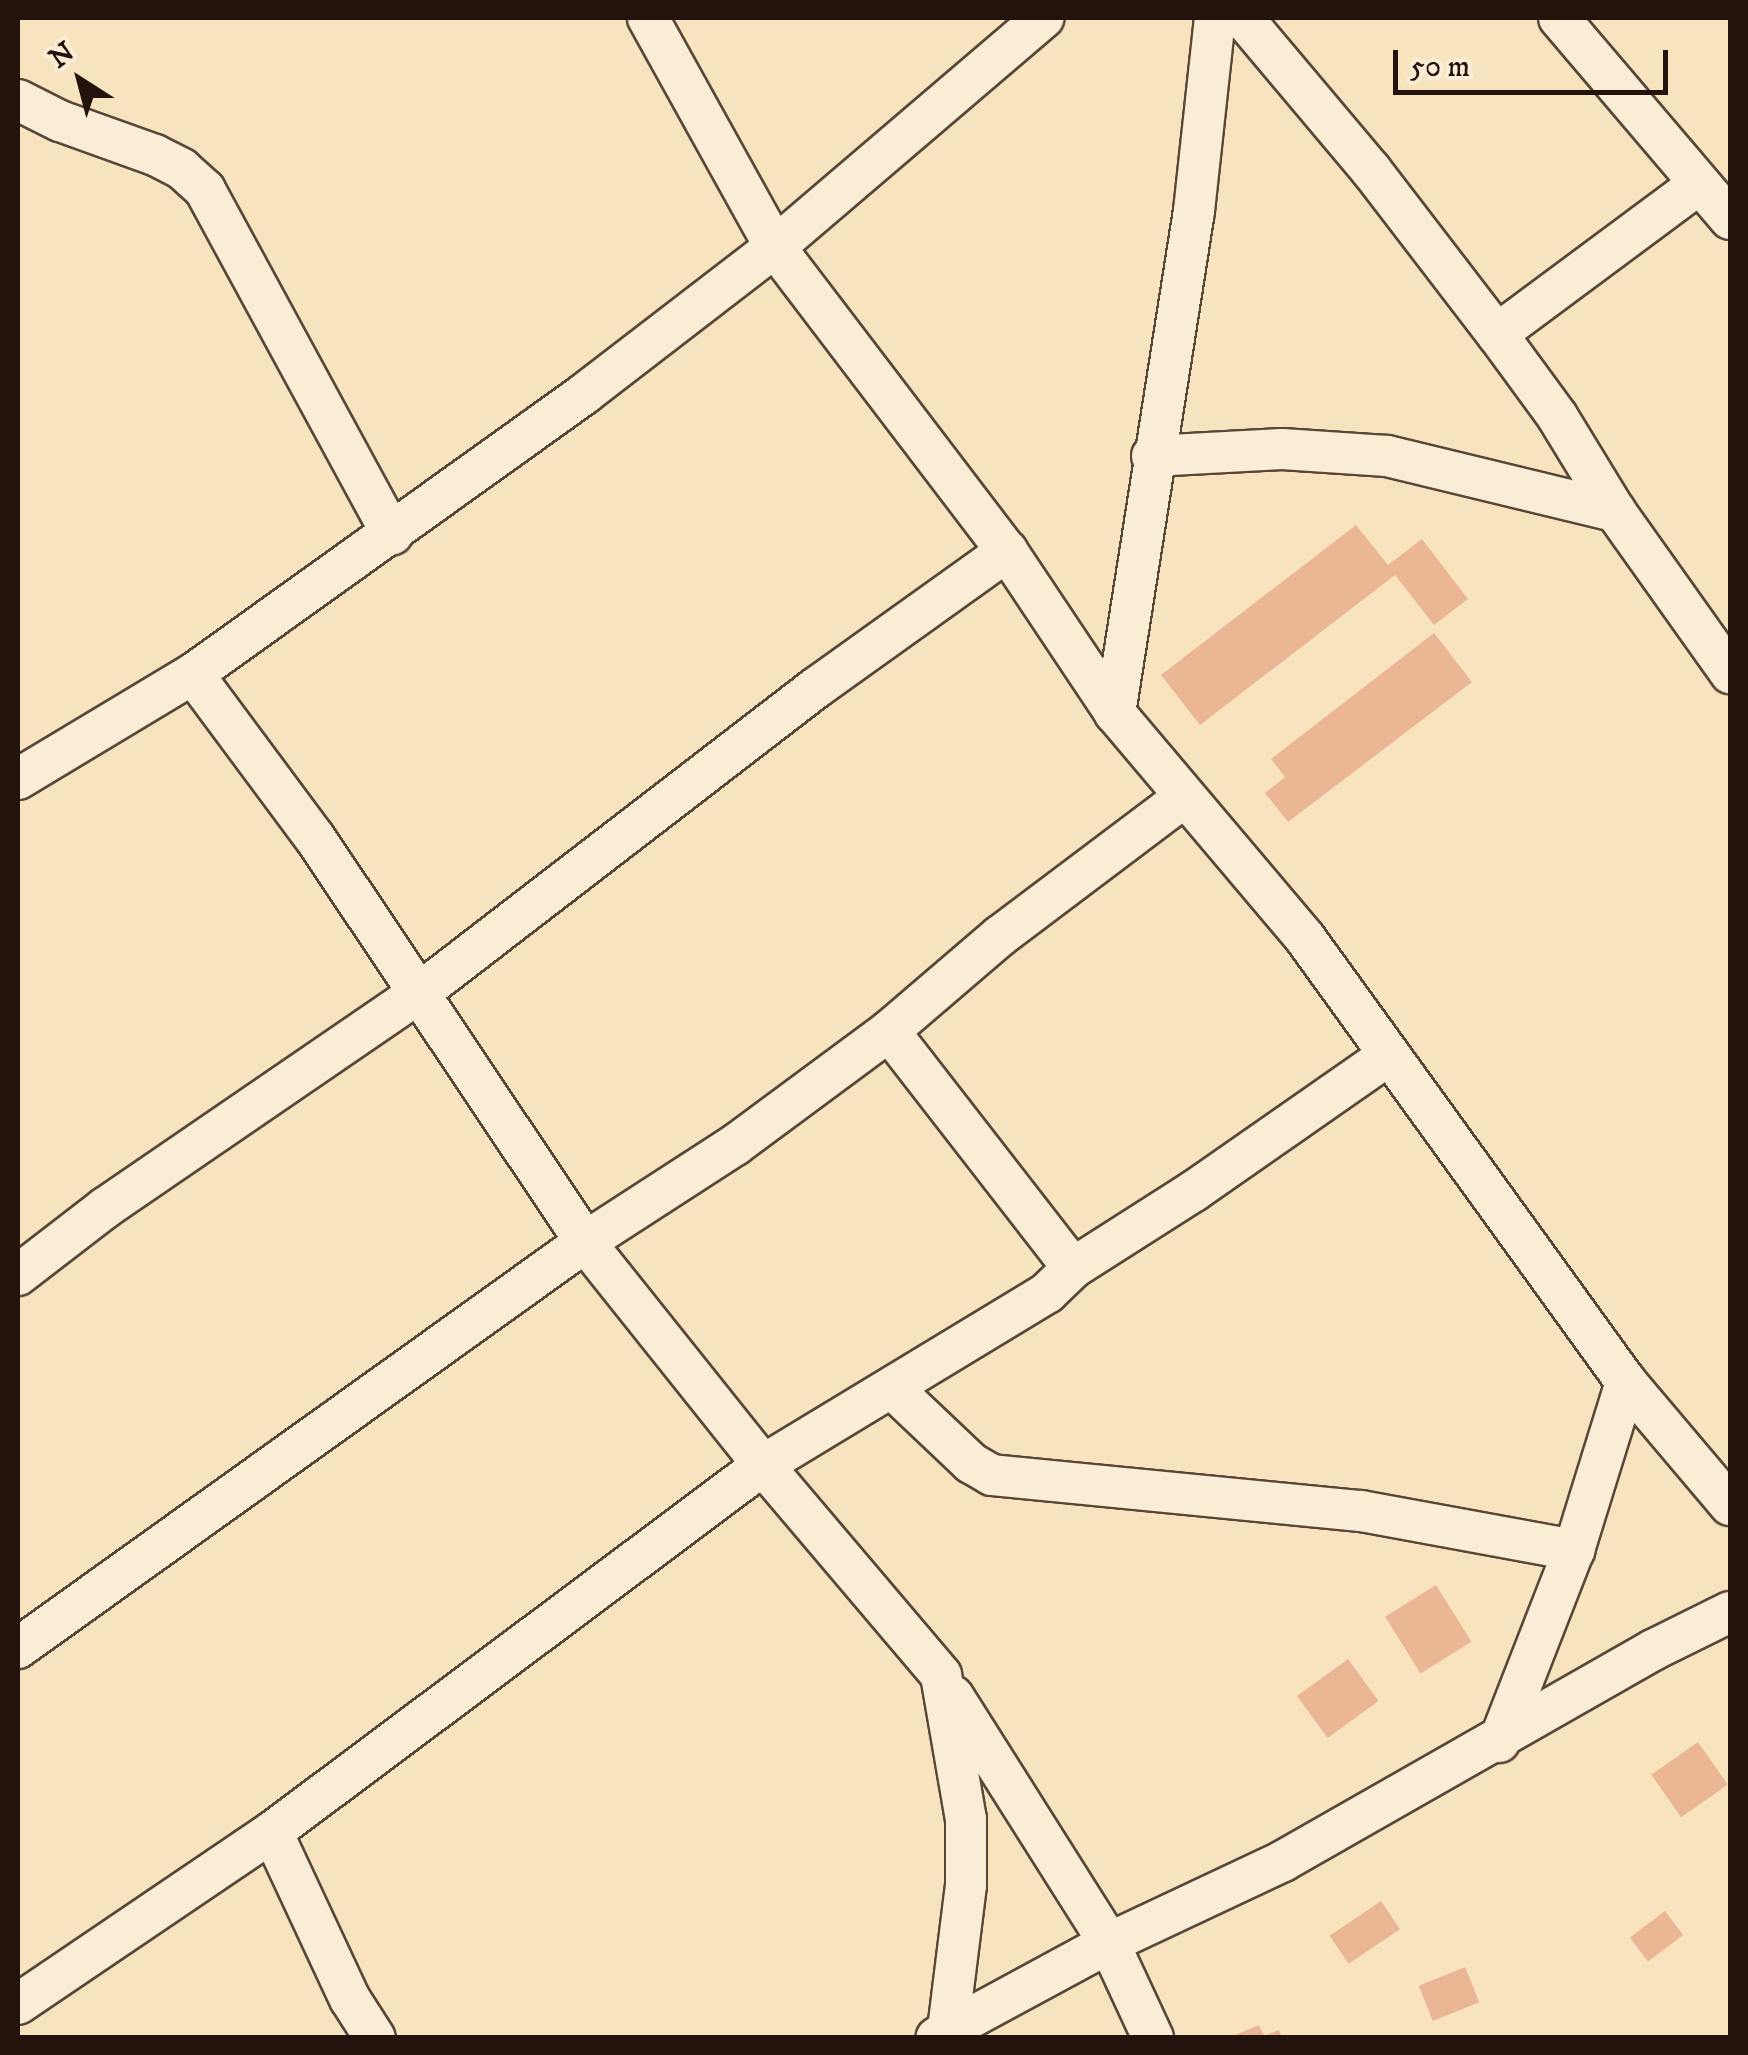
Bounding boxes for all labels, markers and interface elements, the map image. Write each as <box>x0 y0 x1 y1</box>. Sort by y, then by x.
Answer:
north arrow <box>30 30 130 130</box>
scale bar <box>1398 30 1673 92</box>
text: N <box>42 34 82 76</box>
text: 50 m <box>1410 49 1470 86</box>

